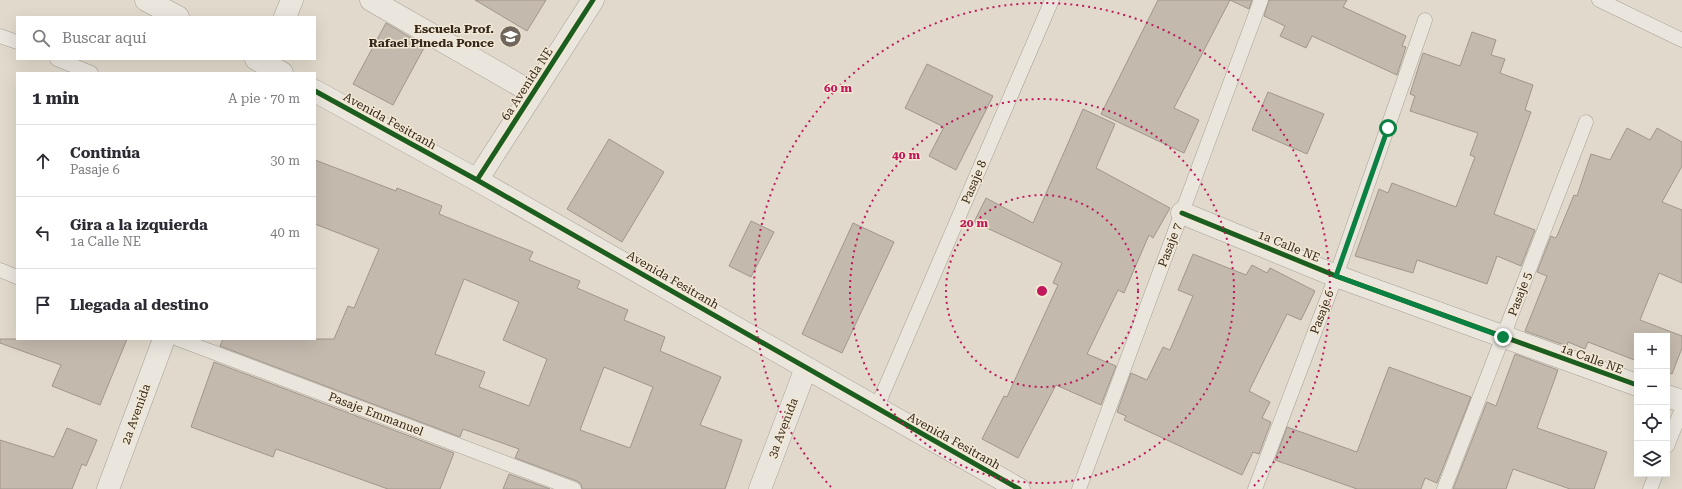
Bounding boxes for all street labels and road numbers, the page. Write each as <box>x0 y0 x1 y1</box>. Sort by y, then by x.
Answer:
street label: 6a Avenida NE <box>498 45 556 123</box>
street label: Avenida Fesitranh <box>341 90 439 152</box>
street label: Pasaje 8 <box>959 158 990 206</box>
street label: Pasaje 7 <box>1155 221 1185 269</box>
street label: 1a Calle NE <box>1256 227 1322 265</box>
street label: Avenida Fesitranh <box>624 248 722 312</box>
street label: Pasaje 5 <box>1505 270 1535 318</box>
street label: Pasaje 6 <box>1307 288 1337 336</box>
street label: 1a Calle NE <box>1559 341 1625 377</box>
street label: 2a Avenida <box>119 381 154 446</box>
street label: Pasaje Emmanuel <box>327 389 426 439</box>
street label: 3a Avenida <box>765 395 801 460</box>
street label: Avenida Fesitranh <box>905 410 1003 472</box>

